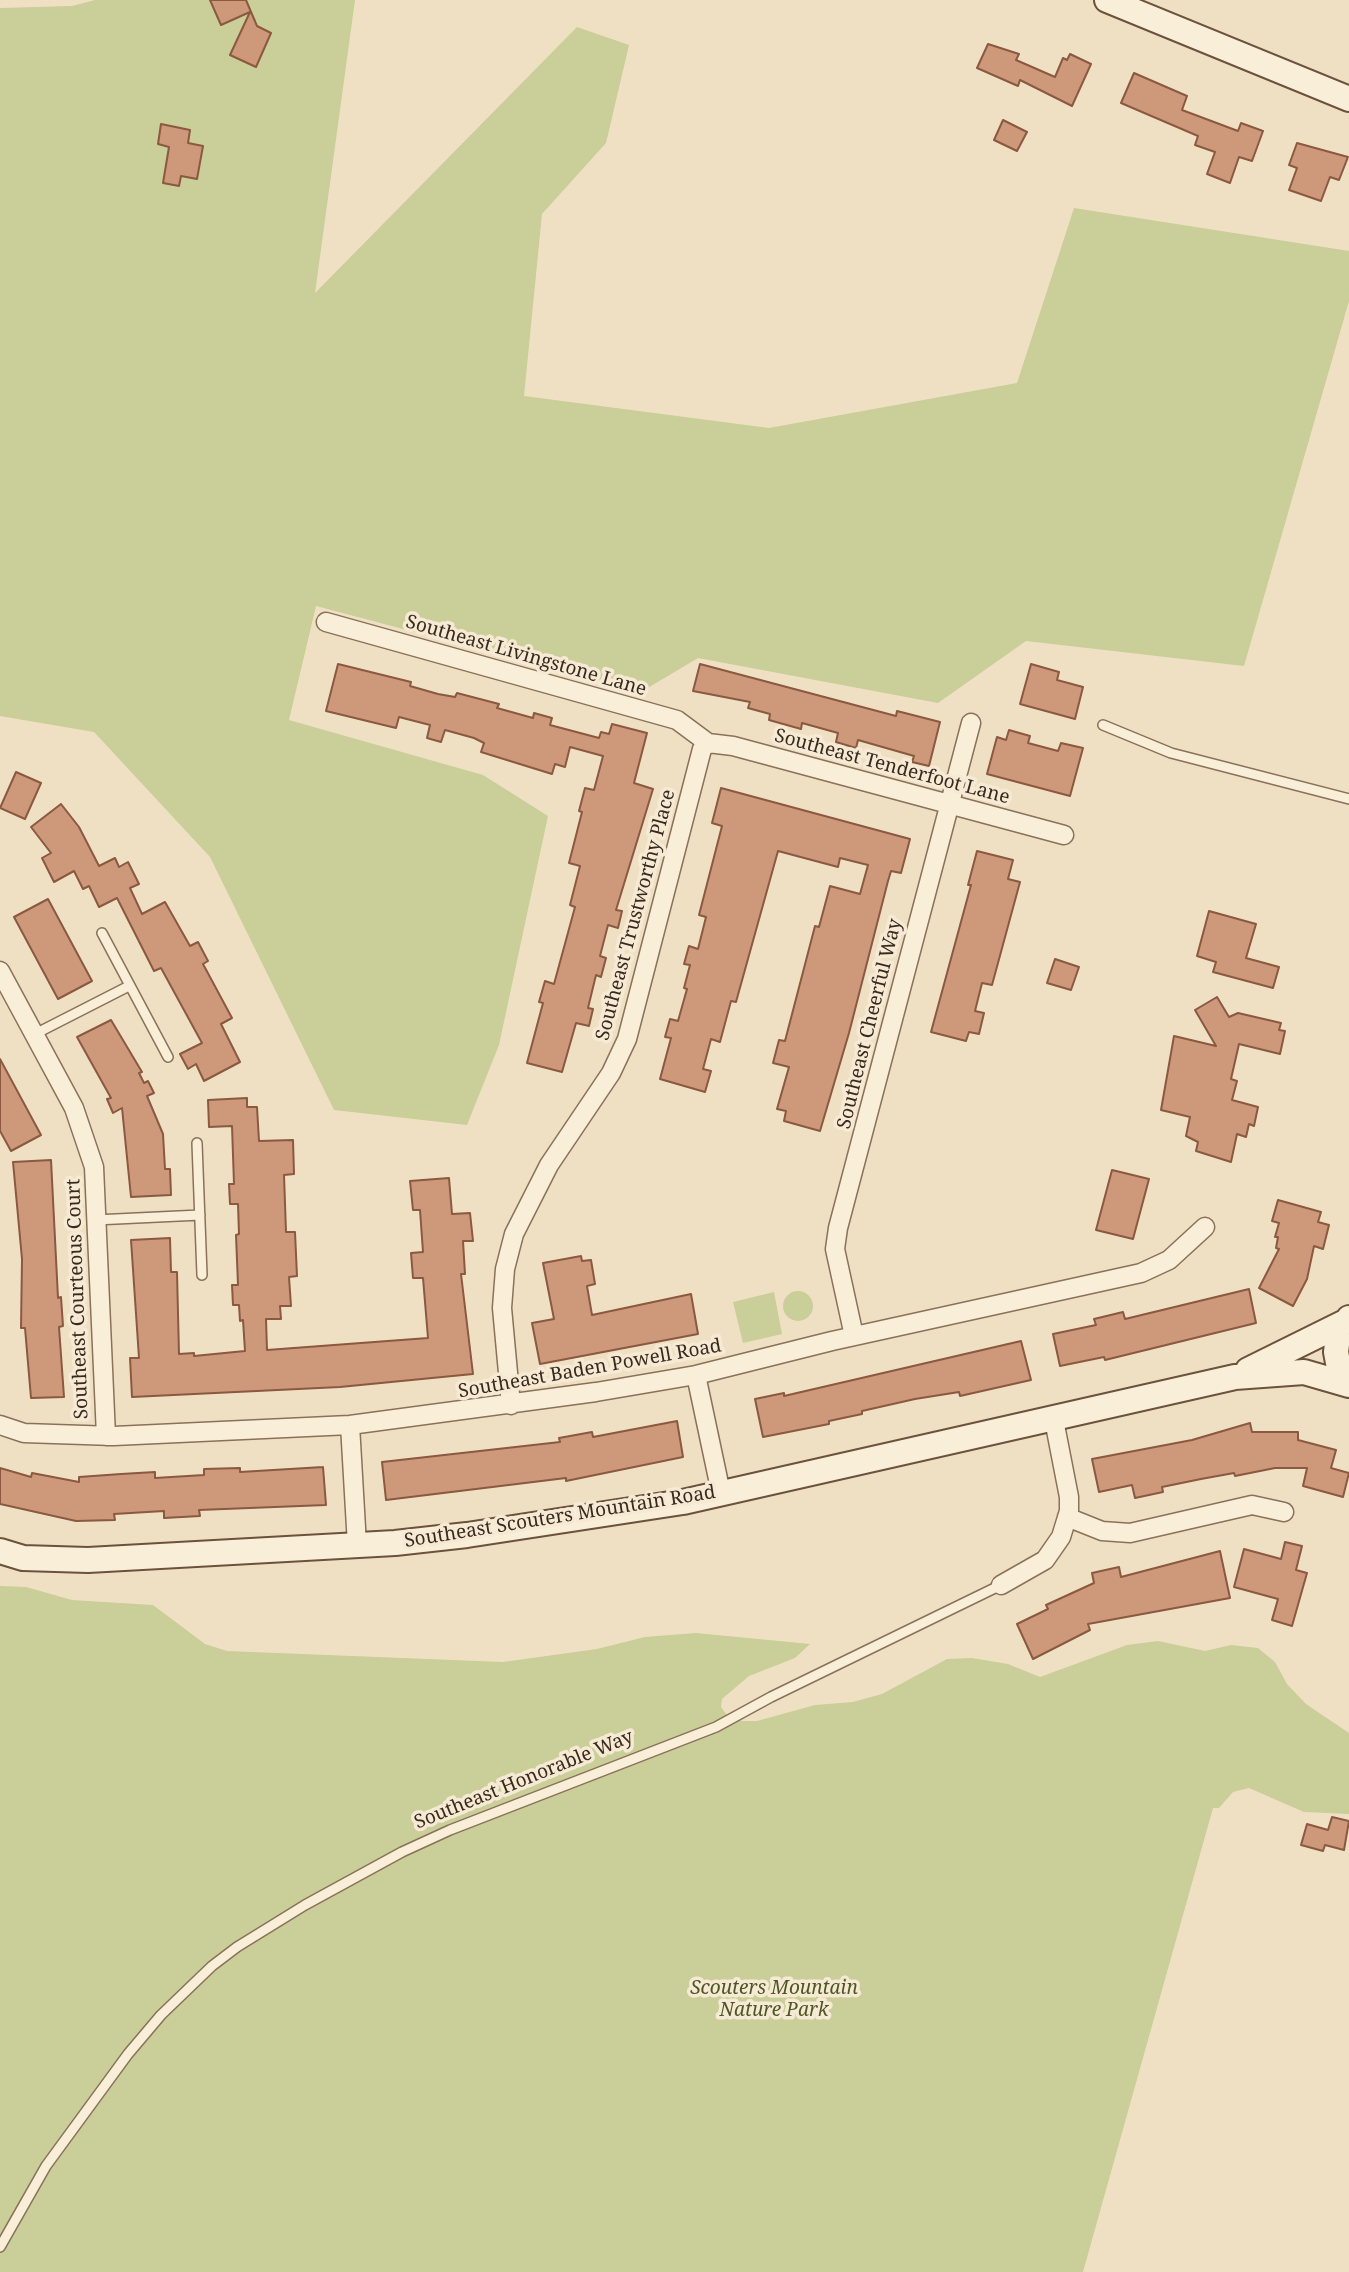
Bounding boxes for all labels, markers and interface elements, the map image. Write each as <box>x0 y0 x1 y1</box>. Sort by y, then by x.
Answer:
street label: Southeast Livingstone Lane <box>403 611 649 701</box>
street label: Southeast Tenderfoot Lane <box>772 725 1012 809</box>
street label: Southeast Trustworthy Place <box>591 787 681 1043</box>
street label: Southeast Cheerful Way <box>833 917 907 1131</box>
street label: Southeast Courteous Court <box>62 1178 94 1420</box>
street label: Southeast Baden Powell Road <box>457 1335 723 1403</box>
street label: Southeast Scouters Mountain Road <box>403 1481 717 1553</box>
street label: Southeast Honorable Way <box>411 1726 637 1834</box>
park label: Scouters Mountain Nature Park <box>690 1978 858 2022</box>

